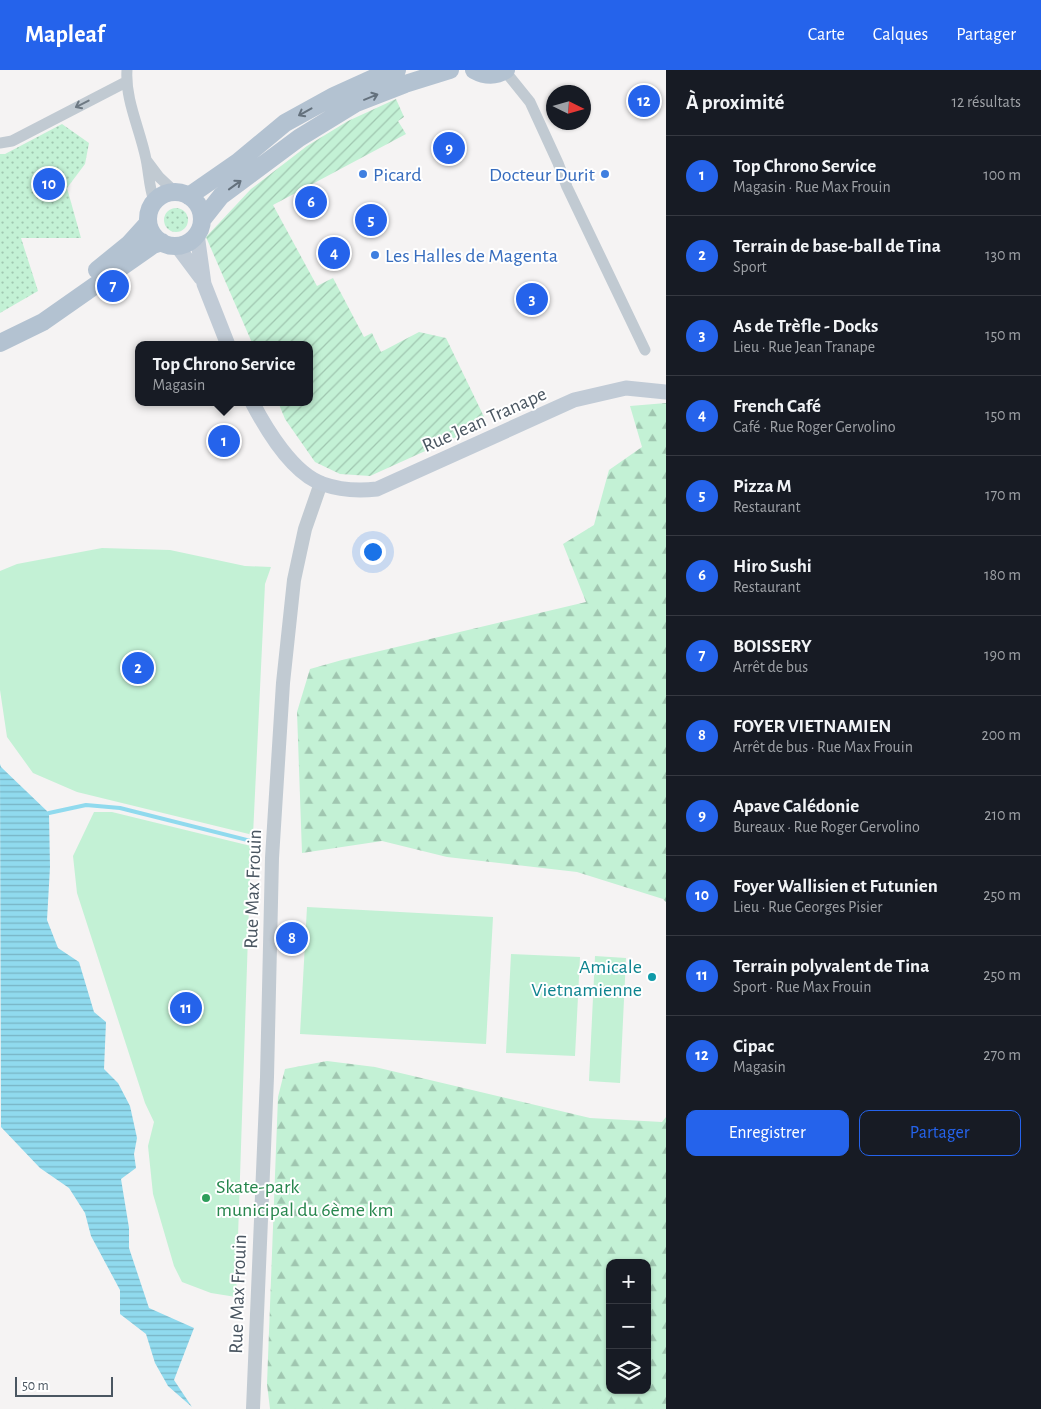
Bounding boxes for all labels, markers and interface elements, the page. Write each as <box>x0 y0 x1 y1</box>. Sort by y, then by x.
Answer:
text: Mapleaf <box>25 23 105 47</box>
text: Carte <box>808 26 845 44</box>
text: Calques <box>873 26 928 44</box>
text: Partager <box>956 26 1016 44</box>
pin: 12 <box>628 82 660 120</box>
north arrow <box>546 85 591 130</box>
one-way arrow <box>364 92 379 101</box>
text: À proximité <box>686 92 784 113</box>
text: 12 résultats <box>951 94 1021 110</box>
one-way arrow <box>75 99 90 109</box>
one-way arrow <box>298 107 313 117</box>
pin: 9 <box>433 129 465 167</box>
text: Top Chrono Service <box>733 157 876 176</box>
pin: 10 <box>33 165 65 203</box>
place label: Picard <box>373 165 422 185</box>
place label: Docteur Durit <box>489 165 596 185</box>
text: 1 <box>699 167 705 183</box>
text: 100 m <box>983 167 1021 183</box>
marker: Picard <box>357 168 369 180</box>
marker: Docteur Durit <box>599 168 611 180</box>
text: Magasin · Rue Max Frouin <box>733 179 891 195</box>
one-way arrow <box>228 180 242 190</box>
pin: 6 <box>295 183 327 221</box>
pin: 5 <box>355 201 387 239</box>
pin: 4 <box>318 234 350 272</box>
text: Terrain de base-ball de Tina <box>733 237 941 256</box>
place label: Les Halles de Magenta <box>385 246 558 266</box>
text: 2 <box>698 247 706 263</box>
text: 130 m <box>985 247 1021 263</box>
marker: Les Halles de Magenta <box>369 249 381 261</box>
text: Sport <box>733 259 767 275</box>
pin: 7 <box>97 267 129 305</box>
pin: 3 <box>516 280 548 318</box>
text: As de Trèfle - Docks <box>733 317 878 336</box>
text: 3 <box>699 327 705 343</box>
text: 150 m <box>985 327 1021 343</box>
text: Lieu · Rue Jean Tranape <box>733 339 875 355</box>
popup <box>135 341 313 406</box>
text: Top Chrono Service <box>152 355 296 374</box>
text: Magasin <box>152 377 205 393</box>
street label: Rue Jean Tranape <box>419 384 550 456</box>
text: French Café <box>733 397 821 416</box>
text: 4 <box>698 407 706 423</box>
text: 150 m <box>985 407 1021 423</box>
text: Café · Rue Roger Gervolino <box>733 419 896 435</box>
pin: 1 <box>208 422 240 460</box>
text: Pizza M <box>733 477 792 496</box>
text: 5 <box>699 487 705 503</box>
text: 170 m <box>985 487 1021 503</box>
text: Restaurant <box>733 499 801 515</box>
your location <box>360 539 386 565</box>
text: Hiro Sushi <box>733 557 812 576</box>
text: 6 <box>698 567 706 583</box>
text: 180 m <box>984 567 1021 583</box>
text: Restaurant <box>733 579 801 595</box>
text: BOISSERY <box>733 637 812 656</box>
text: 7 <box>699 647 705 663</box>
text: 190 m <box>984 647 1021 663</box>
pin: 2 <box>122 649 154 687</box>
text: Arrêt de bus <box>733 659 808 675</box>
text: FOYER VIETNAMIEN <box>733 717 892 736</box>
text: 8 <box>698 727 706 743</box>
text: 200 m <box>981 727 1021 743</box>
text: Arrêt de bus · Rue Max Frouin <box>733 739 913 755</box>
text: Apave Calédonie <box>733 797 859 816</box>
text: 9 <box>698 807 706 823</box>
text: 210 m <box>984 807 1021 823</box>
text: Bureaux · Rue Roger Gervolino <box>733 819 920 835</box>
street label: Rue Max Frouin <box>241 829 265 949</box>
text: Foyer Wallisien et Futunien <box>733 877 938 896</box>
text: 10 <box>695 887 709 903</box>
text: 250 m <box>983 887 1021 903</box>
text: Lieu · Rue Georges Pisier <box>733 899 883 915</box>
pin: 8 <box>276 919 308 957</box>
place label: Amicale Vietnamienne <box>531 957 642 1000</box>
text: Terrain polyvalent de Tina <box>733 957 929 976</box>
text: 11 <box>696 967 708 983</box>
text: 250 m <box>983 967 1021 983</box>
marker: Amicale Vietnamienne <box>646 971 658 983</box>
text: Sport · Rue Max Frouin <box>733 979 871 995</box>
pin: 11 <box>170 989 202 1027</box>
text: Cipac <box>733 1037 774 1056</box>
text: 12 <box>695 1047 709 1063</box>
text: 270 m <box>983 1047 1021 1063</box>
text: Magasin <box>733 1059 786 1075</box>
button: Enregistrer <box>686 1110 849 1156</box>
button: Partager <box>859 1110 1021 1156</box>
place label: Skate-park municipal du 6ème km <box>216 1177 393 1220</box>
marker: Skate-park municipal du 6ème km <box>200 1192 212 1204</box>
street label: Rue Max Frouin <box>226 1234 250 1354</box>
map controls <box>606 1259 651 1394</box>
button: + <box>606 1259 651 1304</box>
button: − <box>606 1304 651 1349</box>
button: layers <box>606 1349 651 1394</box>
scale bar <box>15 1374 112 1397</box>
text: 50 m <box>22 1379 49 1393</box>

